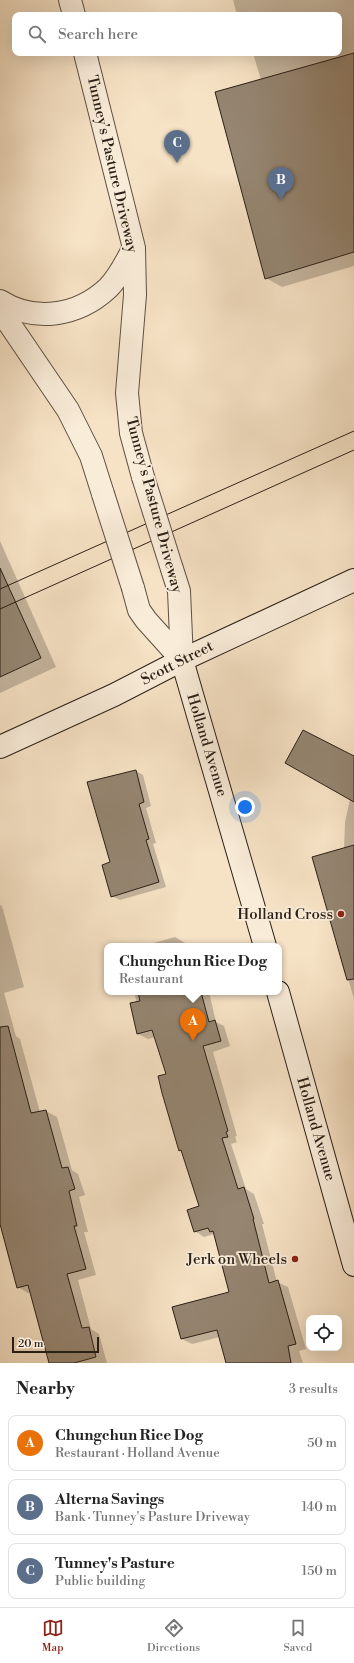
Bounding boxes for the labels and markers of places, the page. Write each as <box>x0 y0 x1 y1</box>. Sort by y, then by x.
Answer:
pin: C <box>164 130 190 163</box>
pin: B <box>268 167 294 200</box>
place label: Holland Cross <box>237 905 333 924</box>
marker: Holland Cross <box>336 909 346 919</box>
pin: A <box>180 1008 206 1041</box>
place label: Jerk on Wheels <box>186 1250 287 1269</box>
marker: Jerk on Wheels <box>290 1254 300 1264</box>

